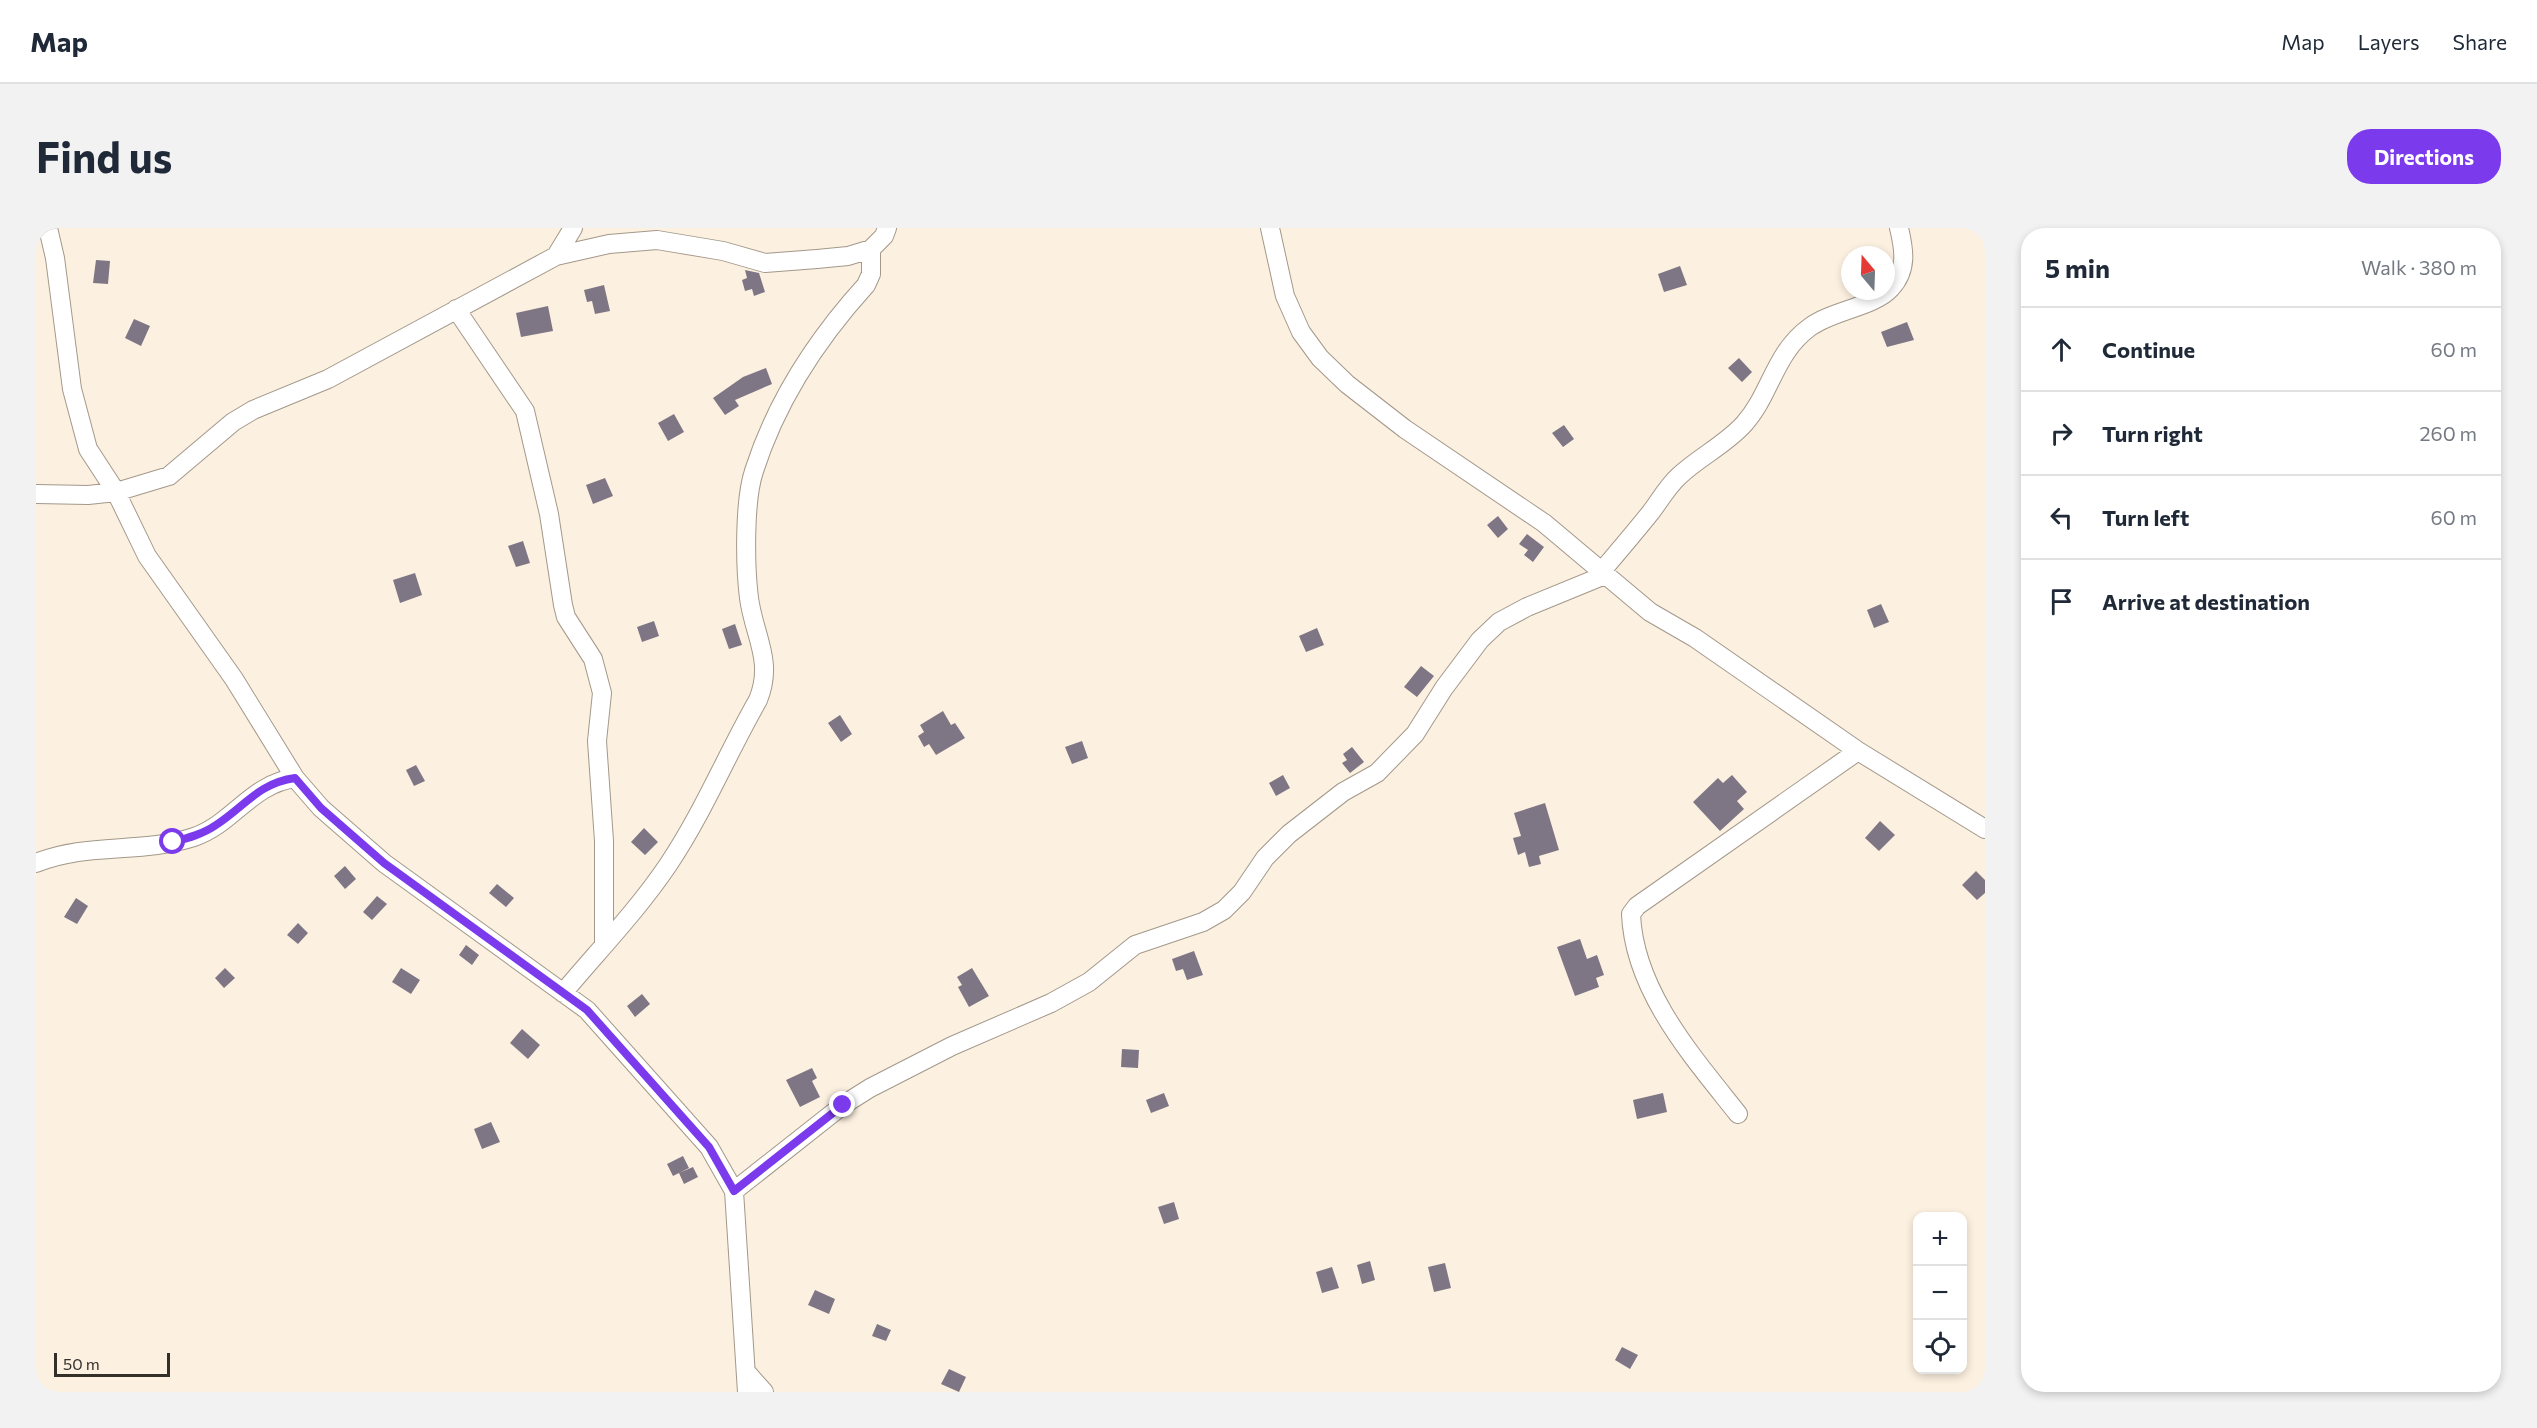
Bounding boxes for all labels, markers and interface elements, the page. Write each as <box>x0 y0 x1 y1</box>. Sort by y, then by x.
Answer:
text: Map <box>30 24 88 58</box>
text: Map <box>2281 29 2325 54</box>
text: Layers <box>2358 29 2420 54</box>
text: Share <box>2453 29 2507 54</box>
button: Directions <box>2347 129 2501 184</box>
text: Find us <box>36 130 172 182</box>
north arrow <box>1841 246 1895 300</box>
text: 5 min <box>2045 252 2110 283</box>
text: Walk · 380 m <box>2361 255 2477 279</box>
icon: ahead <box>2045 333 2078 366</box>
text: Continue <box>2102 336 2195 363</box>
text: 60 m <box>2431 337 2477 361</box>
icon: right <box>2045 417 2078 450</box>
text: Turn right <box>2102 420 2203 447</box>
text: 260 m <box>2419 421 2477 445</box>
icon: left <box>2045 501 2078 534</box>
text: Turn left <box>2102 504 2189 531</box>
text: 60 m <box>2431 505 2477 529</box>
icon: arrive <box>2045 585 2078 618</box>
text: Arrive at destination <box>2102 588 2310 615</box>
route start <box>159 828 185 854</box>
route end <box>829 1091 855 1117</box>
map controls <box>1913 1212 1967 1374</box>
button: + <box>1913 1212 1967 1266</box>
button: − <box>1913 1266 1967 1320</box>
button: locate <box>1913 1320 1967 1374</box>
scale bar <box>54 1350 170 1378</box>
text: 50 m <box>63 1354 100 1373</box>

